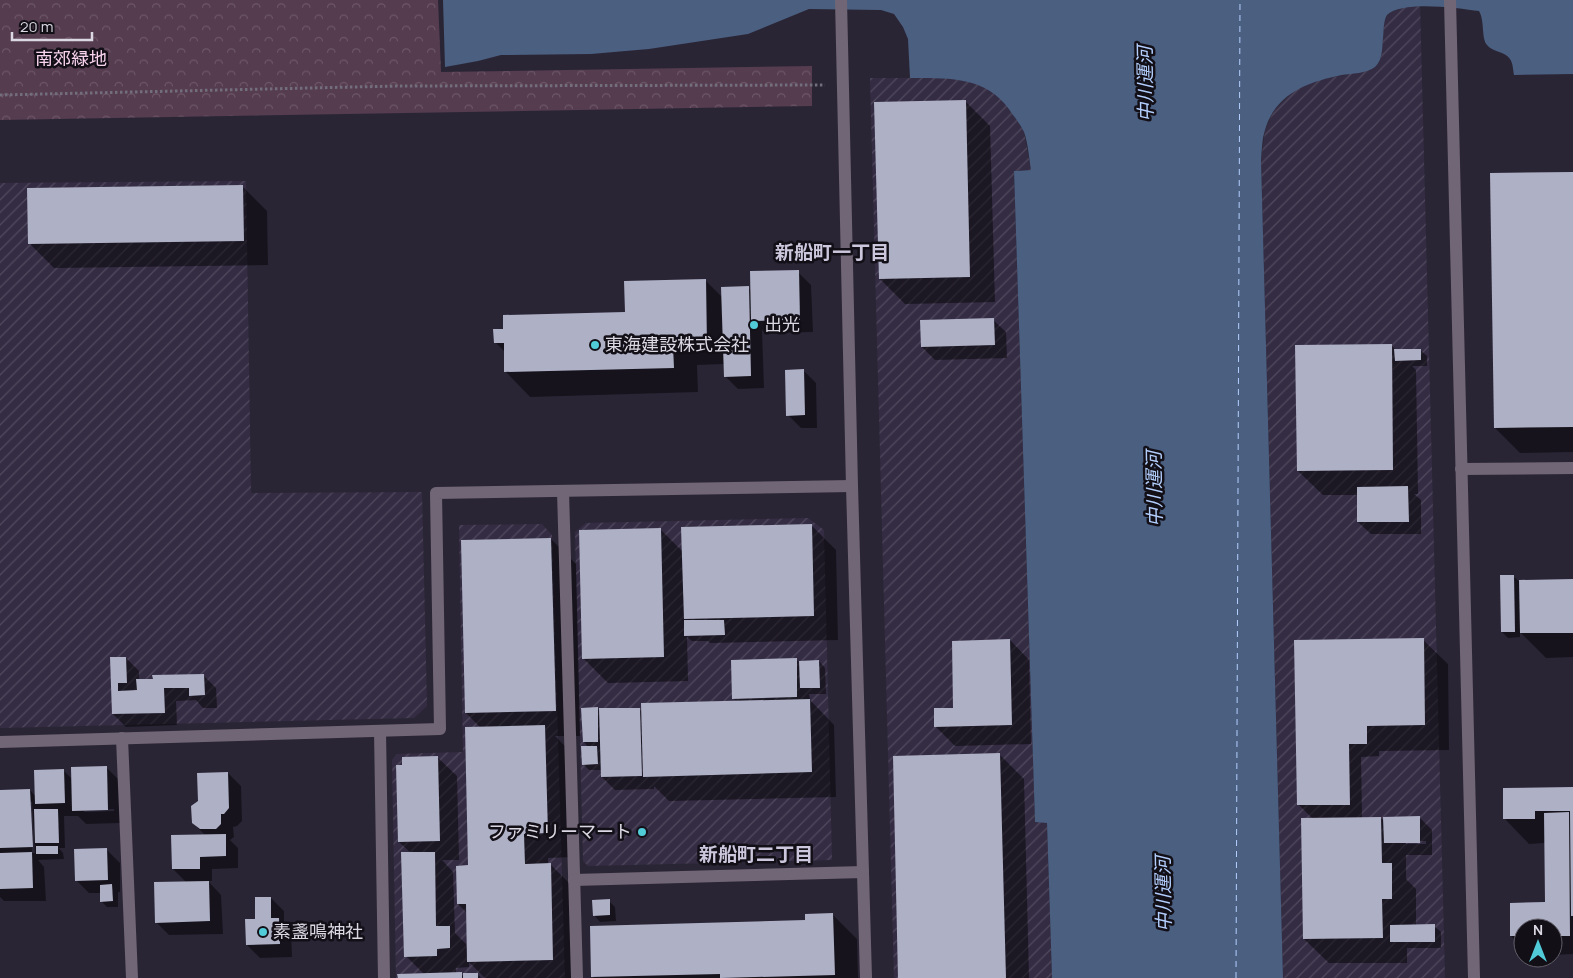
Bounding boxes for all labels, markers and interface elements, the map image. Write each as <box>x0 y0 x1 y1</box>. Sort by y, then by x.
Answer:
scale bar <box>12 10 92 42</box>
text: 20 m <box>20 16 53 37</box>
water label: 中川運河 <box>1131 42 1159 122</box>
park label: 南郊緑地 <box>35 46 107 70</box>
district label: 新船町一丁目 <box>775 239 889 265</box>
place label: 出光 <box>764 312 800 336</box>
marker: 出光 <box>748 319 760 331</box>
place label: 東海建設株式会社 <box>605 332 749 356</box>
marker: 東海建設株式会社 <box>589 339 601 351</box>
water label: 中川運河 <box>1140 447 1168 527</box>
place label: ファミリーマート <box>488 819 632 843</box>
marker: ファミリーマート <box>636 826 648 838</box>
district label: 新船町二丁目 <box>699 841 813 867</box>
water label: 中川運河 <box>1149 852 1177 932</box>
north arrow <box>1513 918 1563 968</box>
place label: 素盞鳴神社 <box>273 919 363 943</box>
text: N <box>1533 920 1543 939</box>
marker: 素盞鳴神社 <box>257 926 269 938</box>

